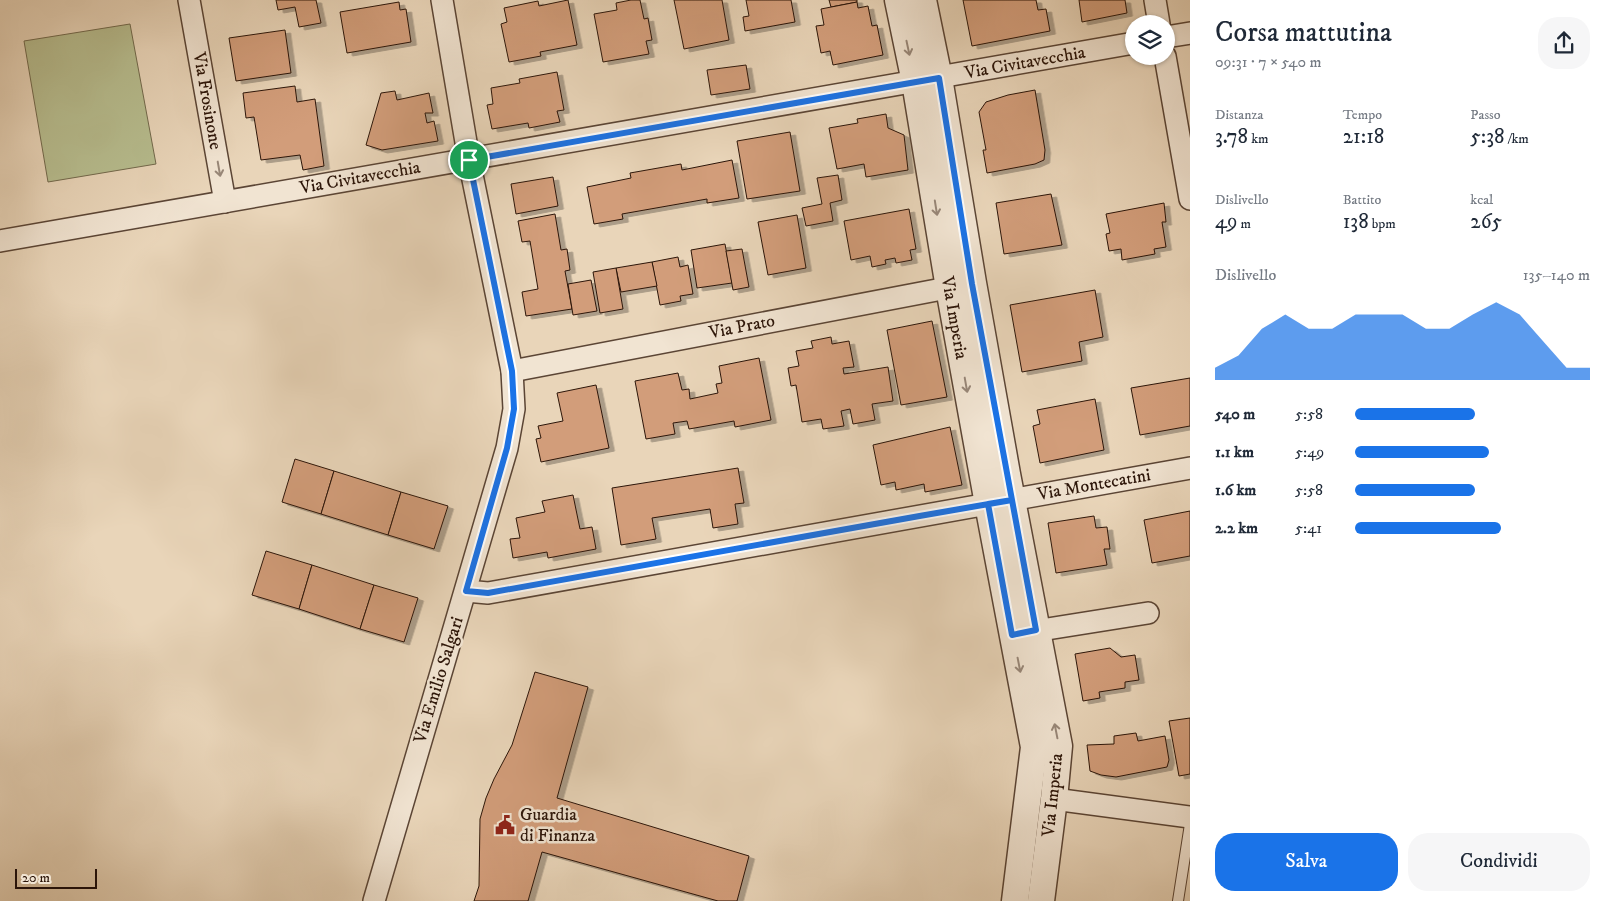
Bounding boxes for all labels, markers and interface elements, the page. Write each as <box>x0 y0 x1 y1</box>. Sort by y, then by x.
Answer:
map controls <box>1125 15 1175 65</box>
button: layers <box>1125 15 1175 65</box>
text: Corsa mattutina <box>1215 15 1392 50</box>
button: share <box>1538 17 1590 69</box>
one-way arrow <box>904 39 913 55</box>
street label: Via Civitavecchia <box>962 41 1088 85</box>
street label: Via Frosinone <box>187 50 226 151</box>
text: 09:31 · 7 × 540 m <box>1215 52 1322 72</box>
text: Distanza <box>1215 106 1263 124</box>
text: Tempo <box>1343 106 1382 124</box>
text: Passo <box>1470 106 1501 124</box>
text: 3.78 <box>1215 124 1248 150</box>
text: 21:18 <box>1343 124 1384 150</box>
text: 5:38 <box>1470 124 1505 150</box>
text: km <box>1248 130 1269 148</box>
text: /km <box>1505 130 1529 148</box>
pin <box>448 139 490 181</box>
icon: arrive <box>455 146 483 174</box>
street label: Via Civitavecchia <box>297 156 423 200</box>
one-way arrow <box>214 160 224 176</box>
text: Dislivello <box>1215 191 1269 209</box>
text: Battito <box>1343 191 1381 209</box>
text: kcal <box>1470 191 1493 209</box>
one-way arrow <box>931 199 941 215</box>
text: 49 <box>1215 209 1238 235</box>
text: 138 <box>1343 209 1369 235</box>
text: 265 <box>1470 209 1502 235</box>
text: m <box>1238 215 1251 233</box>
text: bpm <box>1369 215 1396 233</box>
text: Dislivello <box>1215 265 1276 285</box>
text: 135–140 m <box>1523 265 1590 285</box>
street label: Via Imperia <box>936 274 972 362</box>
street label: Via Prato <box>706 310 777 344</box>
one-way arrow <box>962 377 972 393</box>
text: 540 m <box>1215 404 1255 424</box>
text: 5:58 <box>1295 404 1323 424</box>
text: 1.1 km <box>1215 442 1254 462</box>
text: 5:49 <box>1295 442 1324 462</box>
street label: Via Montecatini <box>1035 464 1152 506</box>
text: 1.6 km <box>1215 480 1256 500</box>
text: 5:58 <box>1295 480 1323 500</box>
text: 2.2 km <box>1215 518 1258 538</box>
text: 5:41 <box>1295 518 1322 538</box>
street label: Via Emilio Salgari <box>409 614 469 747</box>
one-way arrow <box>1014 657 1024 673</box>
one-way arrow <box>1051 724 1060 740</box>
street label: Via Imperia <box>1038 752 1068 839</box>
place label: Guardia di Finanza <box>520 804 595 847</box>
public building icon: Guardia di Finanza <box>494 814 516 836</box>
button: Salva <box>1215 833 1398 891</box>
button: Condividi <box>1408 833 1590 891</box>
scale bar <box>15 866 98 889</box>
text: 20 m <box>22 869 50 887</box>

